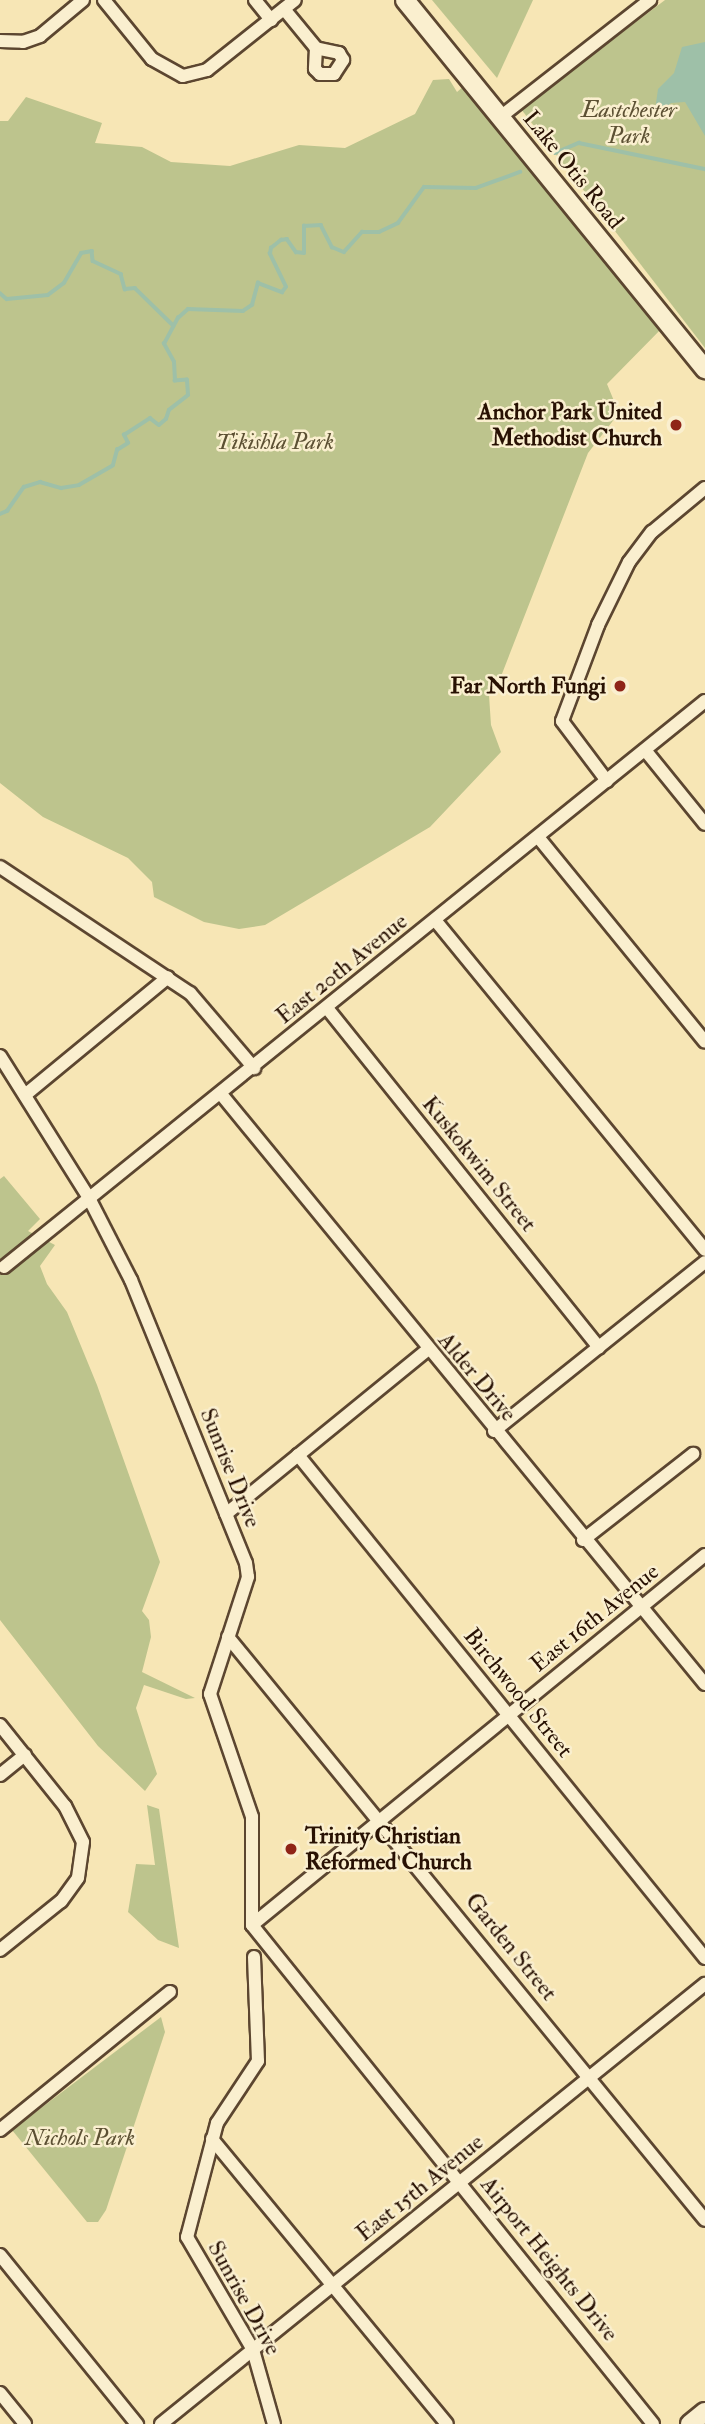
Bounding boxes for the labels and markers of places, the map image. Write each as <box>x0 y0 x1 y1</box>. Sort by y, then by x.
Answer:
place label: Anchor Park United Methodist Church <box>478 398 662 452</box>
marker: Anchor Park United Methodist Church <box>668 417 684 433</box>
place label: Far North Fungi <box>450 672 606 700</box>
marker: Far North Fungi <box>612 678 628 694</box>
place label: Trinity Christian Reformed Church <box>305 1822 472 1876</box>
marker: Trinity Christian Reformed Church <box>283 1841 299 1857</box>

